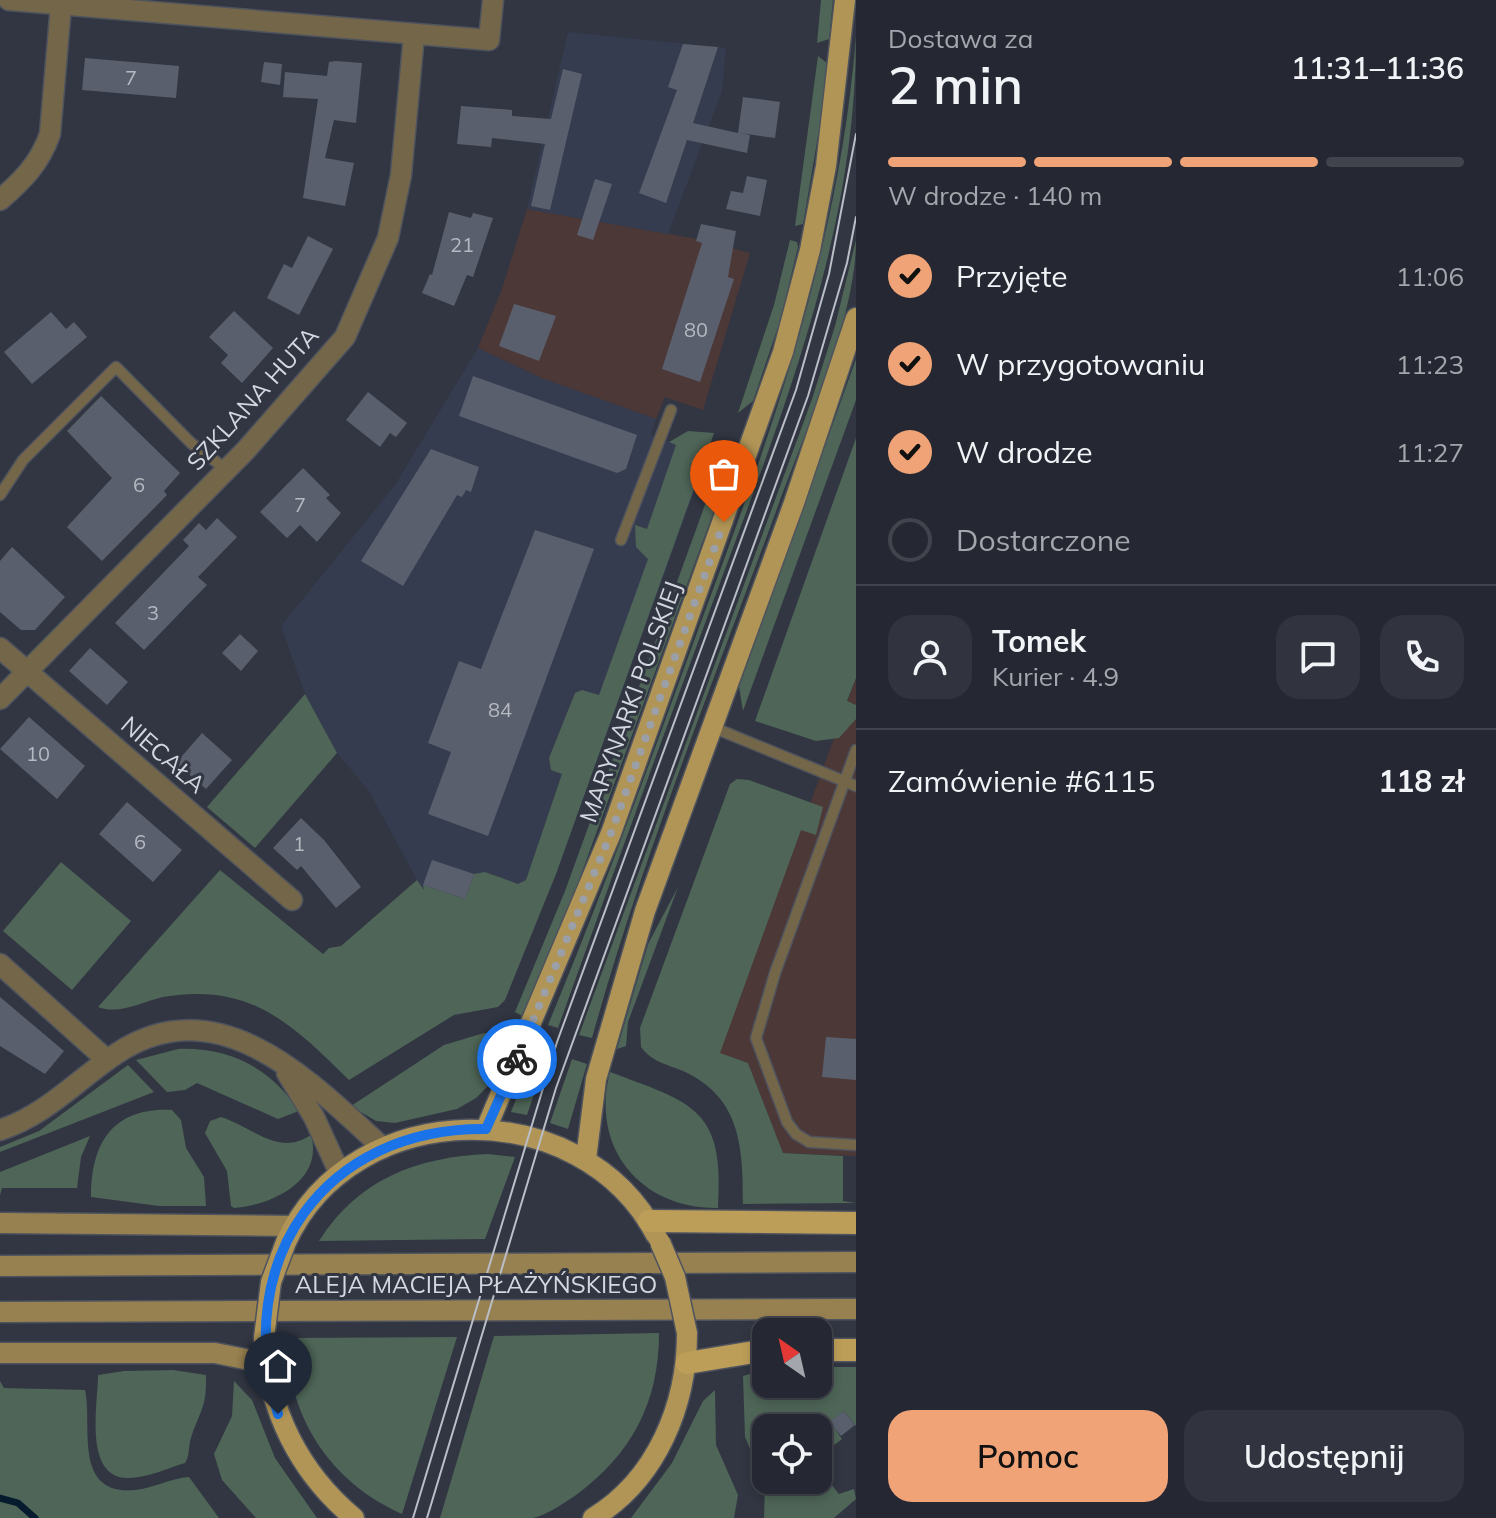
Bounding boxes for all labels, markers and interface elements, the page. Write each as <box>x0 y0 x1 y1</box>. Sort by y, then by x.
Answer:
text: Dostawa za <box>888 22 1033 55</box>
text: 11:31–11:36 <box>1291 49 1464 87</box>
text: 2 min <box>888 52 1023 117</box>
house number: 7 <box>125 65 137 90</box>
text: W drodze · 140 m <box>888 179 1102 212</box>
house number: 21 <box>450 232 474 257</box>
icon: check <box>888 254 932 298</box>
text: Przyjęte <box>956 257 1068 295</box>
text: 11:06 <box>1396 260 1464 293</box>
house number: 80 <box>684 317 708 342</box>
street label: SZKLANA HUTA <box>180 320 325 476</box>
icon: check <box>888 342 932 386</box>
text: W przygotowaniu <box>956 345 1205 383</box>
text: 11:23 <box>1396 348 1464 381</box>
icon: check <box>888 430 932 474</box>
text: W drodze <box>956 433 1093 471</box>
text: 11:27 <box>1396 436 1464 469</box>
pin <box>690 440 758 522</box>
icon: bag <box>702 452 746 496</box>
house number: 6 <box>133 472 145 497</box>
house number: 7 <box>294 492 306 517</box>
text: Dostarczone <box>956 521 1131 559</box>
street label: MARYNARKI POLSKIEJ <box>572 577 688 826</box>
house number: 3 <box>147 600 159 625</box>
button: person <box>888 615 972 699</box>
button: chat <box>1276 615 1360 699</box>
button: phone <box>1380 615 1464 699</box>
text: Tomek <box>992 622 1086 660</box>
text: Kurier · 4.9 <box>992 660 1119 693</box>
house number: 84 <box>488 697 512 722</box>
street label: NIECAŁA <box>115 709 212 799</box>
house number: 10 <box>26 741 50 766</box>
text: Zamówienie #6115 <box>888 762 1155 800</box>
text: 118 zł <box>1378 762 1464 800</box>
house number: 6 <box>134 829 146 854</box>
house number: 1 <box>293 831 305 856</box>
courier <box>477 1019 557 1099</box>
icon: bike <box>495 1037 539 1081</box>
street label: ALEJA MACIEJA PŁAŻYŃSKIEGO <box>295 1269 657 1299</box>
north arrow <box>752 1318 832 1398</box>
map controls <box>752 1318 832 1494</box>
pin <box>244 1332 312 1414</box>
icon: home <box>256 1344 300 1388</box>
button: Pomoc <box>888 1410 1168 1502</box>
button: Udostępnij <box>1184 1410 1464 1502</box>
button: locate <box>752 1414 832 1494</box>

